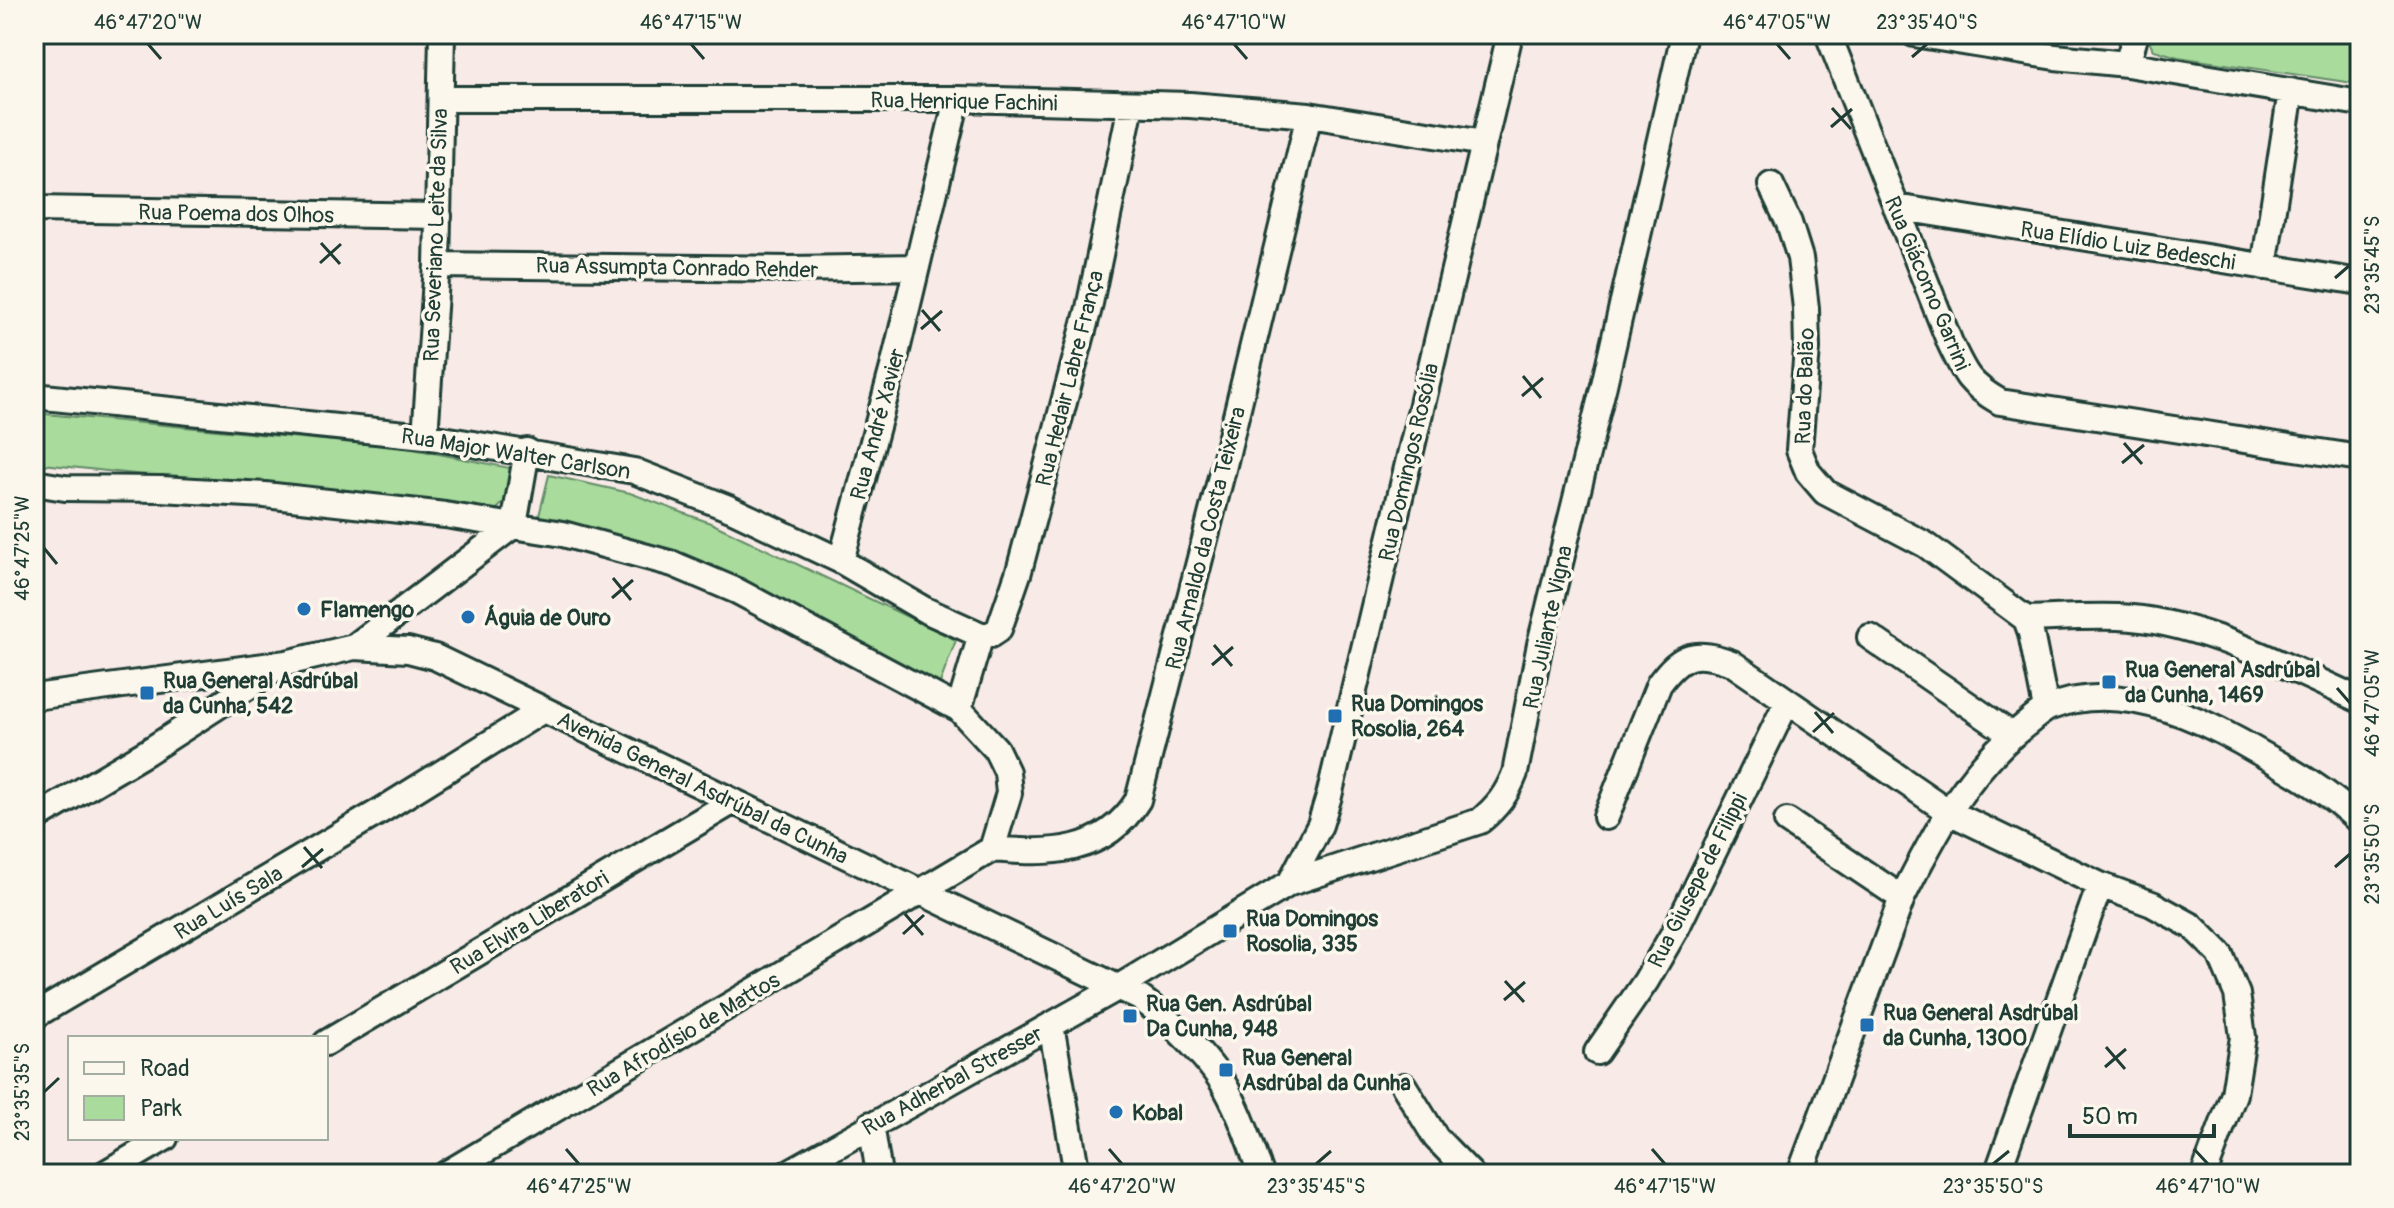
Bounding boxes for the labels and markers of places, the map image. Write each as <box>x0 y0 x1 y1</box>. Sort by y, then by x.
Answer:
place label: Flamengo <box>320 596 414 624</box>
marker: Flamengo <box>295 600 313 618</box>
place label: Águia de Ouro <box>484 604 611 632</box>
marker: Águia de Ouro <box>459 608 477 626</box>
place label: Rua General Asdrúbal da Cunha, 1469 <box>2125 656 2321 709</box>
place label: Rua General Asdrúbal da Cunha, 542 <box>163 667 359 720</box>
marker: Rua General Asdrúbal da Cunha, 1469 <box>2100 673 2118 691</box>
marker: Rua General Asdrúbal da Cunha, 542 <box>138 684 156 702</box>
place label: Rua Domingos Rosolia, 264 <box>1351 690 1483 743</box>
marker: Rua Domingos Rosolia, 264 <box>1326 707 1344 725</box>
place label: Rua Domingos Rosolia, 335 <box>1246 905 1378 958</box>
marker: Rua Domingos Rosolia, 335 <box>1221 922 1239 940</box>
place label: Rua Gen. Asdrúbal Da Cunha, 948 <box>1146 990 1312 1043</box>
place label: Rua General Asdrúbal da Cunha, 1300 <box>1883 999 2079 1052</box>
marker: Rua Gen. Asdrúbal Da Cunha, 948 <box>1121 1007 1139 1025</box>
marker: Rua General Asdrúbal da Cunha, 1300 <box>1858 1016 1876 1034</box>
place label: Rua General Asdrúbal da Cunha <box>1242 1044 1411 1097</box>
marker: Rua General Asdrúbal da Cunha <box>1217 1061 1235 1079</box>
place label: Kobal <box>1132 1099 1183 1127</box>
marker: Kobal <box>1107 1103 1125 1121</box>

